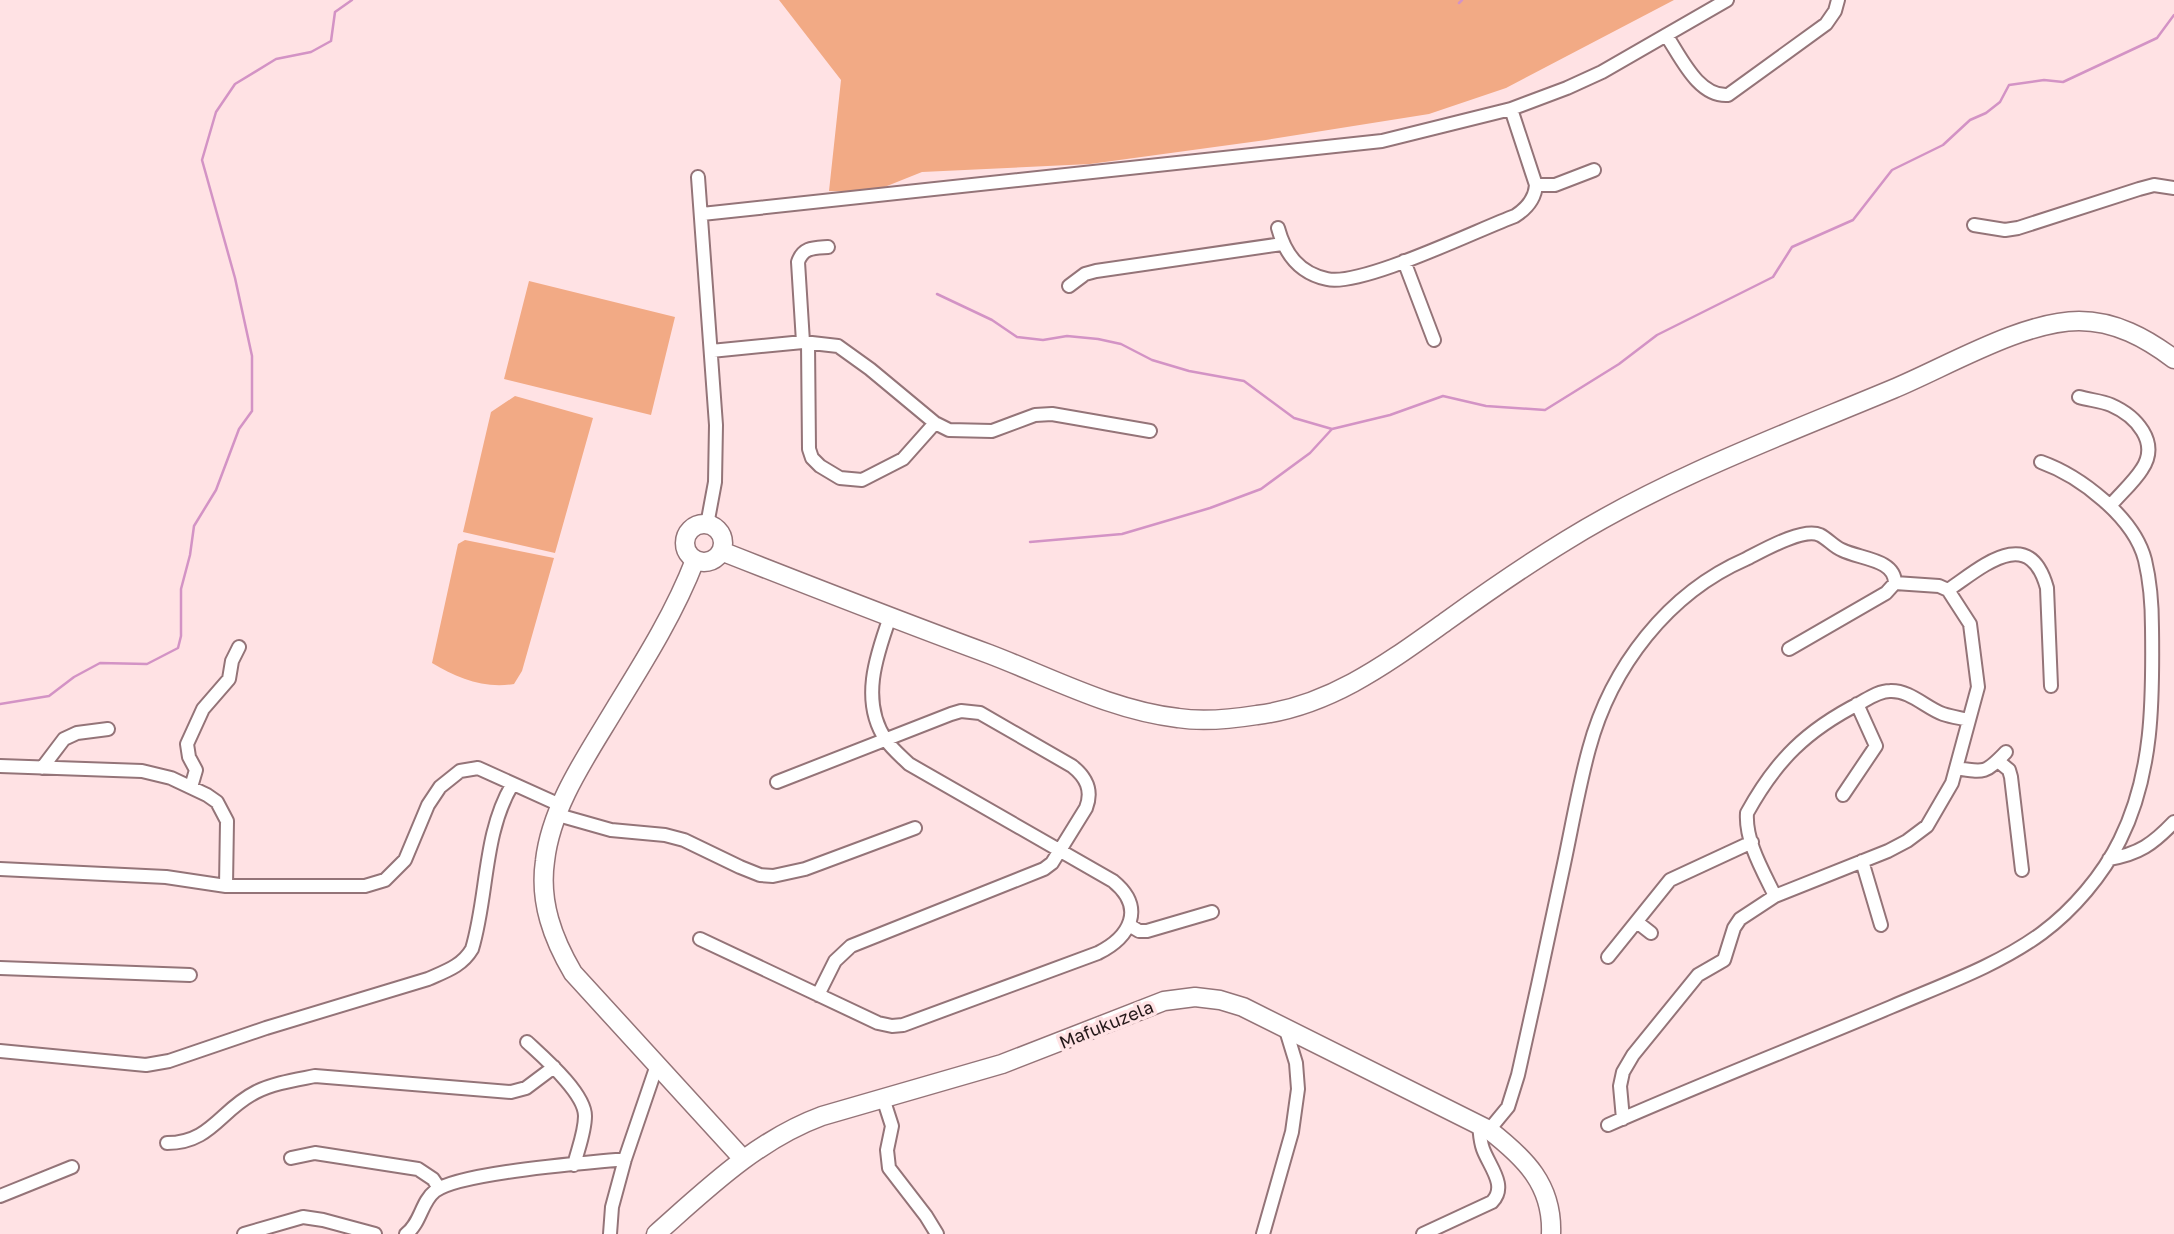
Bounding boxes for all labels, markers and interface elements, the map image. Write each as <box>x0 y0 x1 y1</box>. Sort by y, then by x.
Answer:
street label: Mafukuzela <box>1056 995 1156 1053</box>

